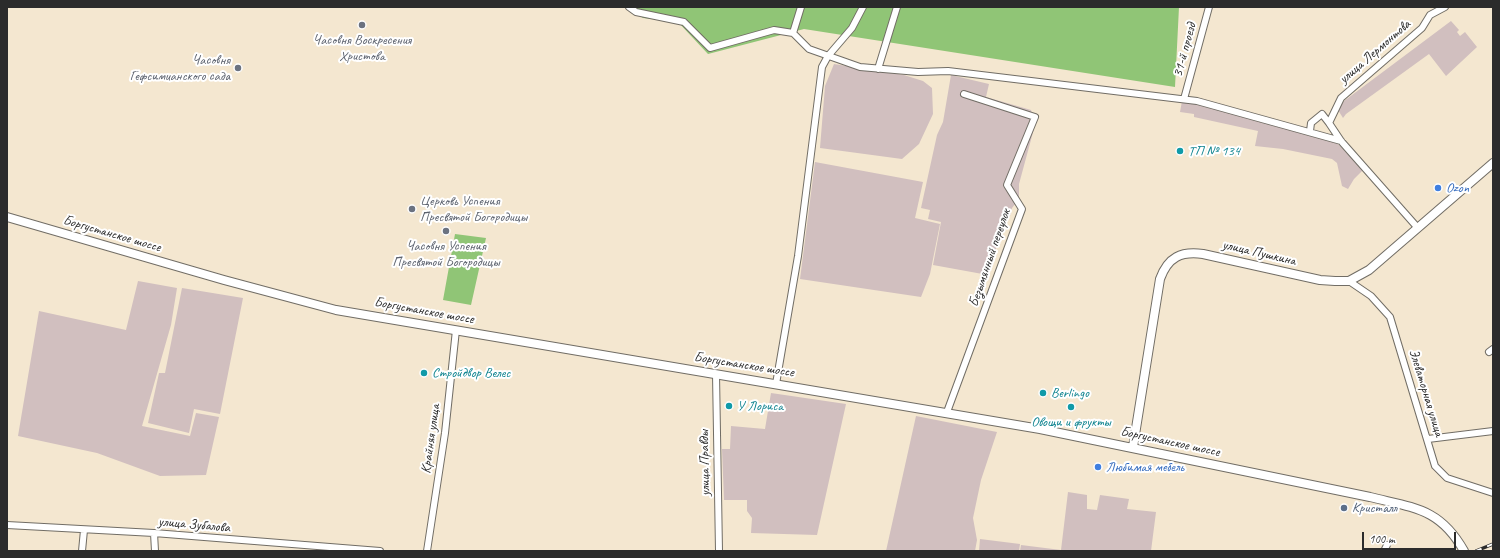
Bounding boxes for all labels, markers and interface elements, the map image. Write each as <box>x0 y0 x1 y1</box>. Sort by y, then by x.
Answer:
street label: улица Лермонтова <box>1336 16 1414 88</box>
marker: Часовня Воскресения Христова <box>357 20 367 30</box>
street label: 31-й проезд <box>1170 21 1200 79</box>
place label: Часовня Воскресения Христова <box>313 32 411 64</box>
place label: Часовня Гефсимианского сада <box>130 52 230 84</box>
marker: Часовня Гефсимианского сада <box>233 63 243 73</box>
place label: ТП № 134 <box>1188 143 1240 159</box>
marker: ТП № 134 <box>1175 146 1185 156</box>
place label: Ozon <box>1446 180 1469 196</box>
marker: Ozon <box>1433 183 1443 193</box>
place label: Церковь Успения Пресвятой Богородицы <box>420 193 527 226</box>
marker: Церковь Успения Пресвятой Богородицы <box>407 204 417 214</box>
street label: Безымянный переулок <box>965 207 1015 309</box>
street label: Боргустанское шоссе <box>61 212 163 256</box>
marker: Часовня Успения Пресвятой Богородицы <box>441 226 451 236</box>
street label: улица Пушкина <box>1221 236 1297 270</box>
place label: Часовня Успения Пресвятой Богородицы <box>392 238 500 270</box>
street label: Боргустанское шоссе <box>373 294 475 328</box>
street label: Элеваторная улица <box>1405 347 1447 439</box>
street label: Боргустанское шоссе <box>693 349 795 381</box>
place label: Стройдвор Велес <box>432 365 510 381</box>
marker: Стройдвор Велес <box>419 368 429 378</box>
place label: Berlingo <box>1051 385 1089 401</box>
marker: Berlingo <box>1038 388 1048 398</box>
place label: У Лориса <box>737 398 783 414</box>
marker: У Лориса <box>724 401 734 411</box>
marker: Овощи и фрукты <box>1066 402 1076 412</box>
street label: Крайняя улица <box>418 403 444 475</box>
place label: Овощи и фрукты <box>1031 414 1111 430</box>
street label: Боргустанское шоссе <box>1119 423 1221 461</box>
street label: улица Правды <box>696 430 714 496</box>
place label: Любимая мебель <box>1106 459 1184 475</box>
marker: Любимая мебель <box>1093 462 1103 472</box>
place label: Кристалл <box>1352 500 1397 516</box>
marker: Кристалл <box>1339 503 1349 513</box>
street label: улица Зубалова <box>157 513 231 537</box>
scale bar <box>1364 524 1458 550</box>
text: 100 m <box>1369 531 1395 547</box>

